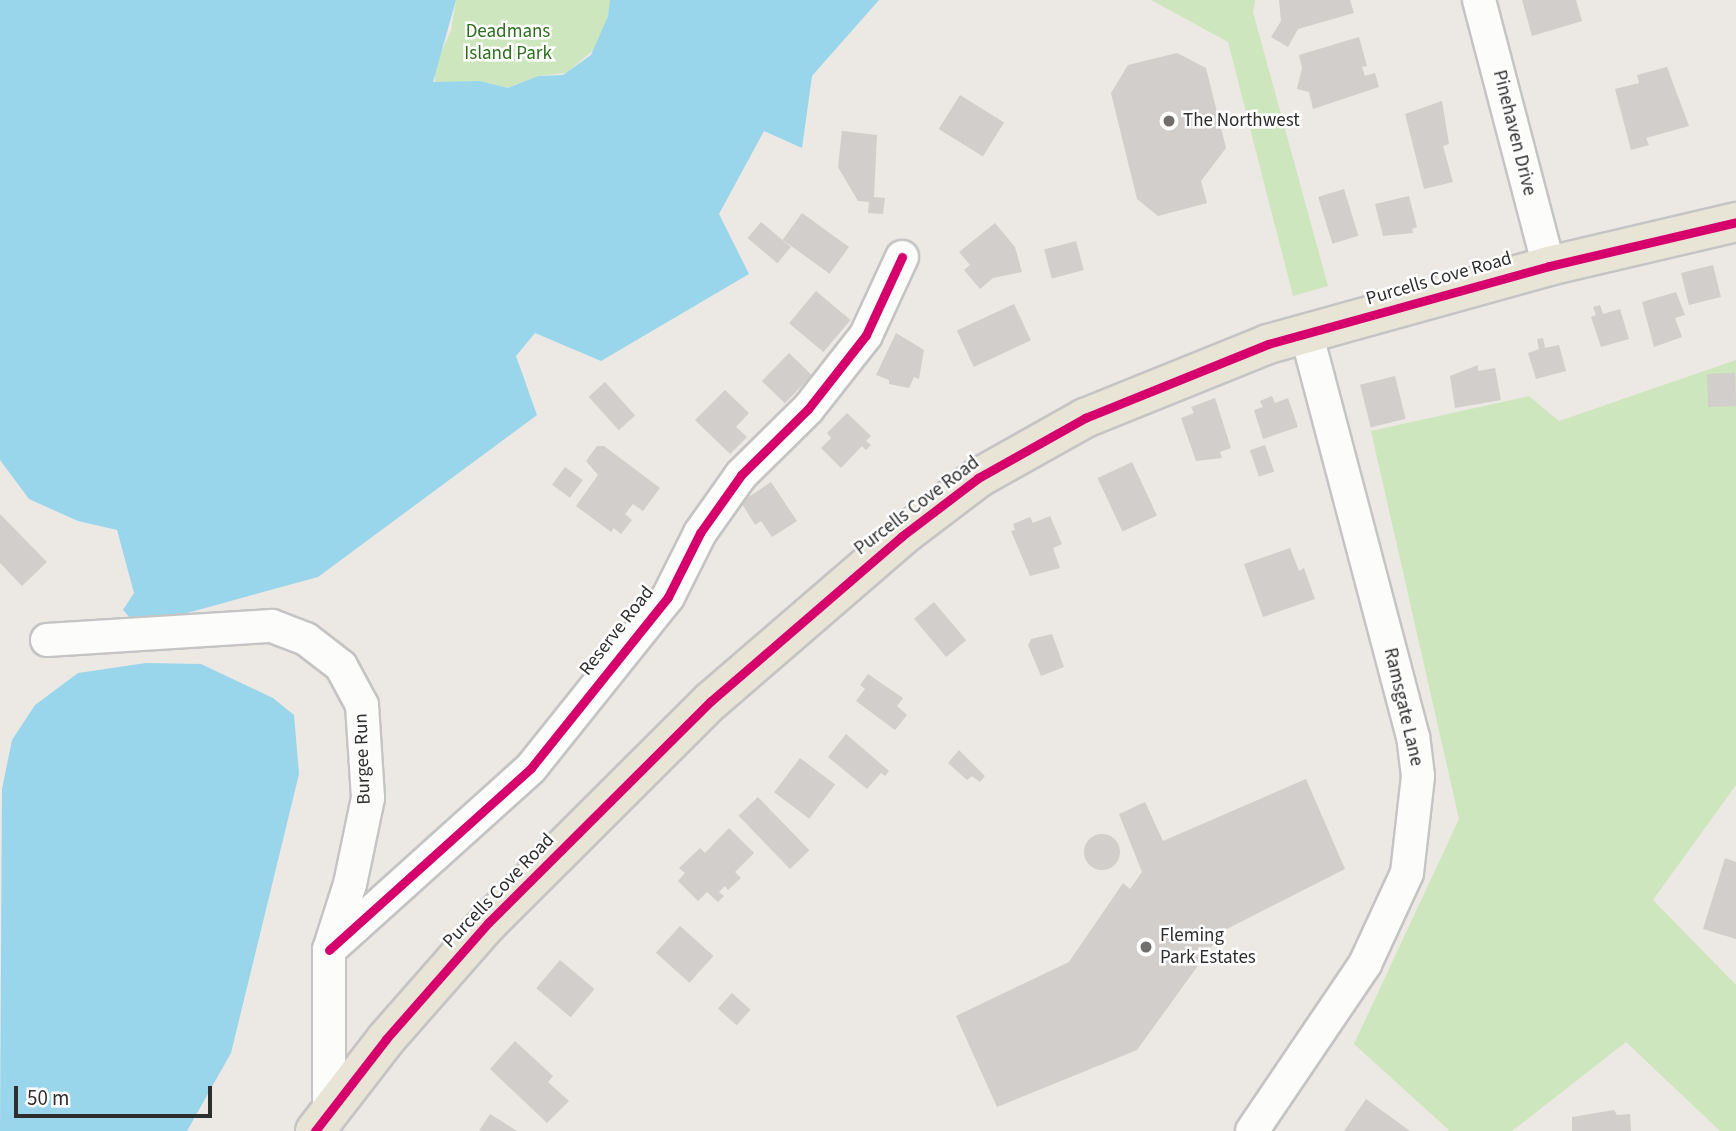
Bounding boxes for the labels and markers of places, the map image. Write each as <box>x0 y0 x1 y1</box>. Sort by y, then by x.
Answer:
place label: The Northwest <box>1183 110 1300 132</box>
marker: The Northwest <box>1161 113 1177 129</box>
place label: Fleming Park Estates <box>1160 925 1256 969</box>
marker: Fleming Park Estates <box>1138 939 1154 955</box>

